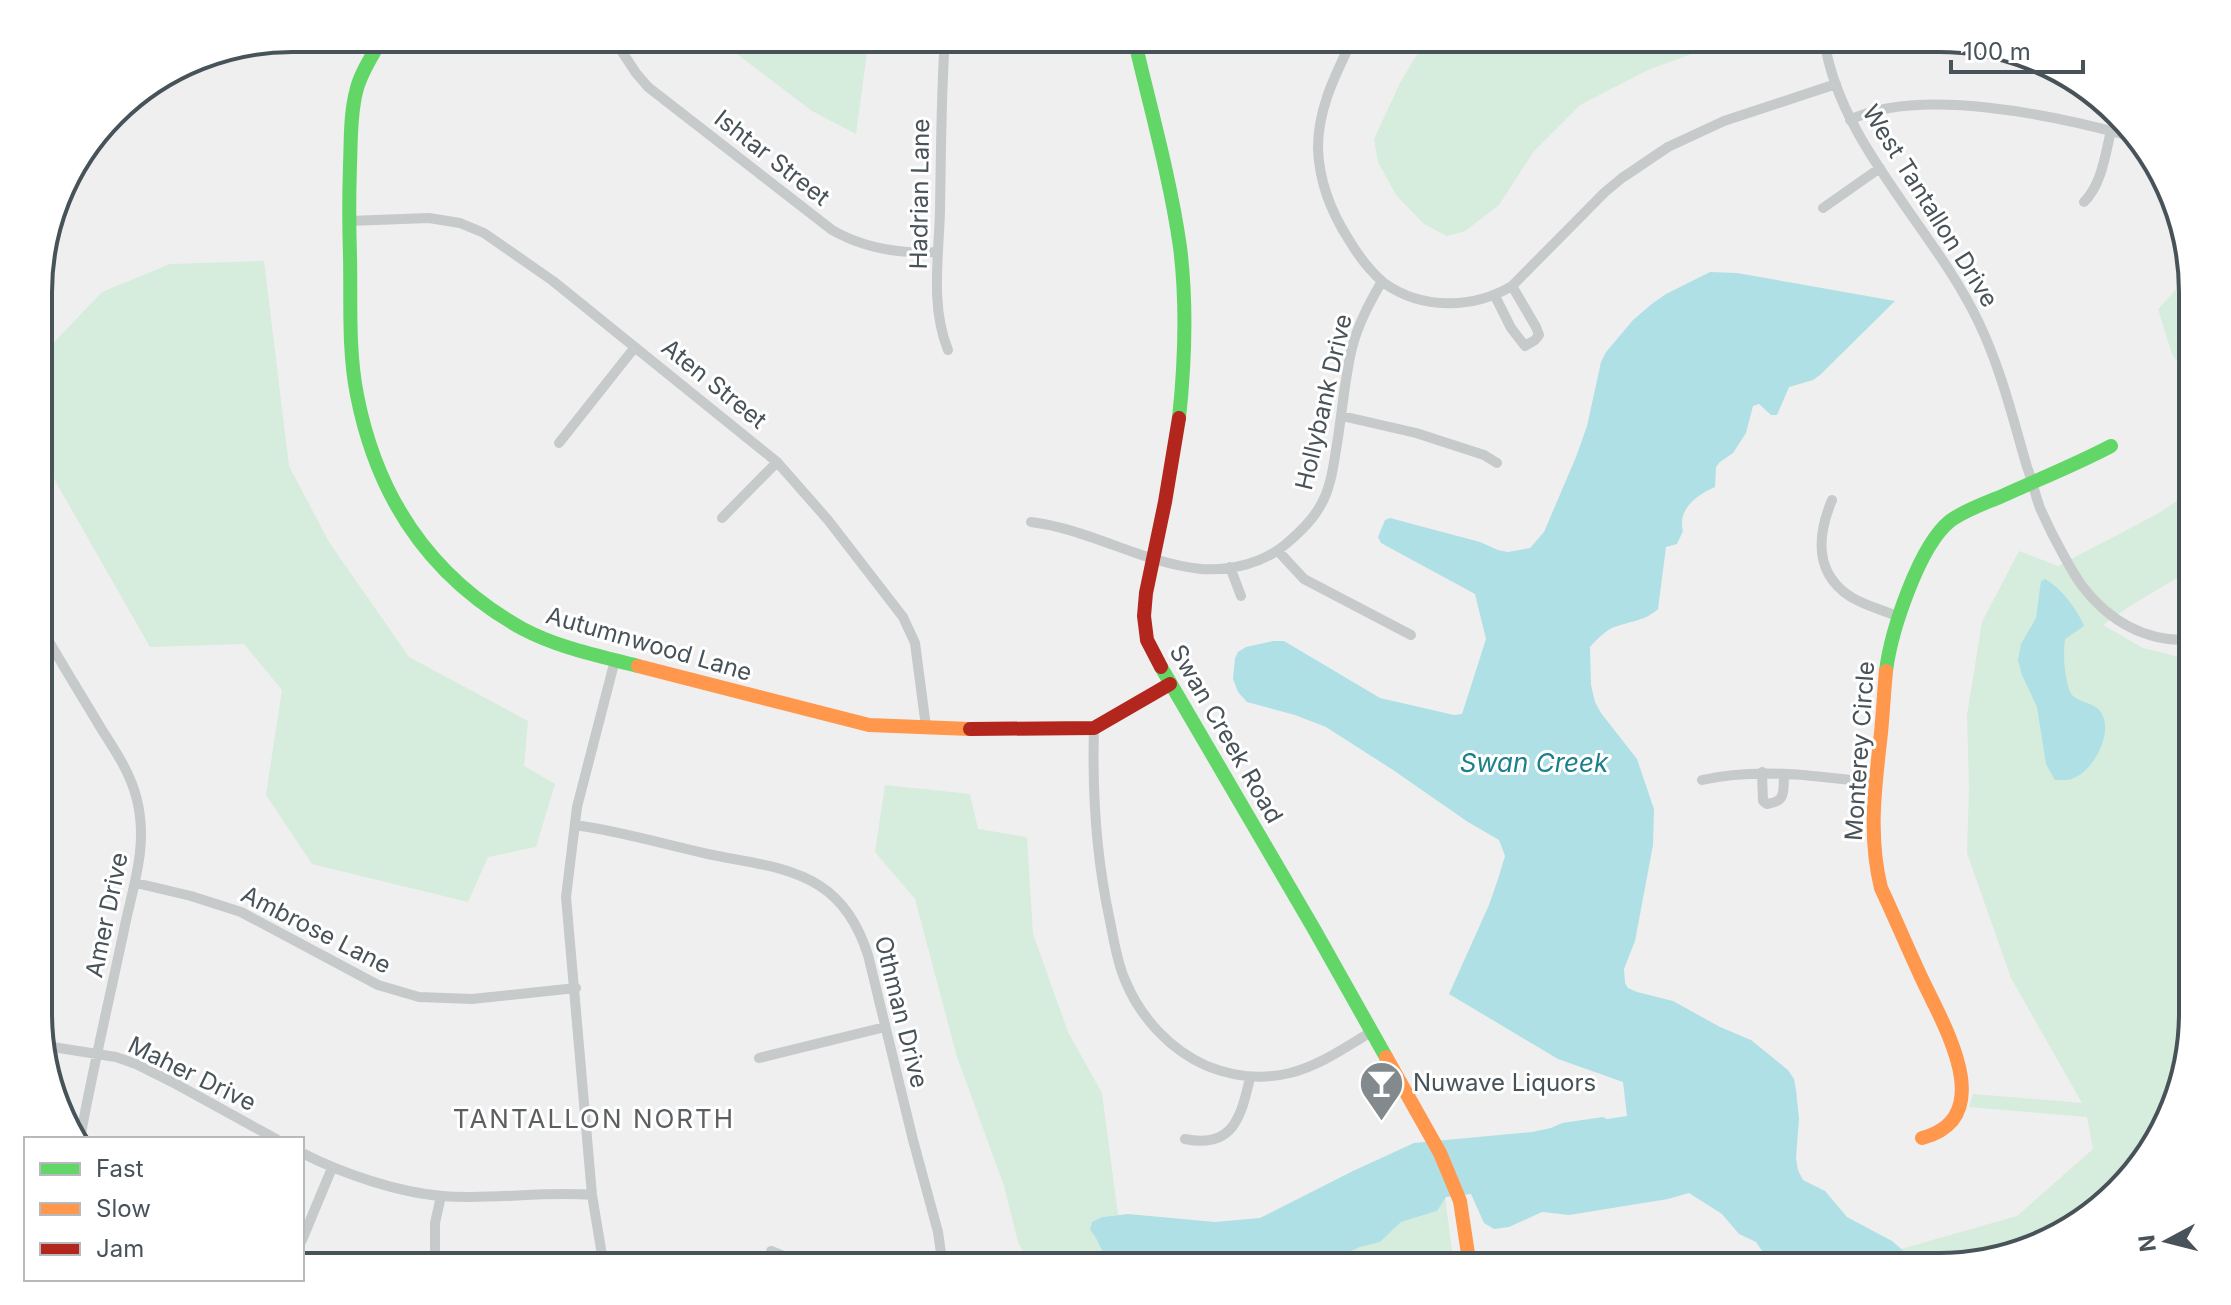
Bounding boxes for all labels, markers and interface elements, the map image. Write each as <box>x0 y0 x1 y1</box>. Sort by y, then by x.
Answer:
scale bar <box>1951 24 2083 74</box>
text: 100 m <box>1963 37 2031 66</box>
street label: West Tantallon Drive <box>1856 99 2004 312</box>
street label: Ishtar Street <box>709 104 836 212</box>
street label: Hadrian Lane <box>904 118 935 270</box>
street label: Hollybank Drive <box>1289 311 1358 493</box>
street label: Aten Street <box>656 333 773 435</box>
street label: Autumnwood Lane <box>543 600 755 687</box>
street label: Swan Creek Road <box>1164 639 1289 828</box>
street label: Monterey Circle <box>1839 660 1880 842</box>
water label: Swan Creek <box>1460 747 1609 778</box>
street label: Amer Drive <box>79 850 134 980</box>
street label: Ambrose Lane <box>237 879 396 980</box>
street label: Othman Drive <box>869 933 934 1091</box>
street label: Maher Drive <box>124 1030 261 1117</box>
bar icon: Nuwave Liquors <box>1358 1059 1406 1122</box>
place label: Nuwave Liquors <box>1413 1068 1596 1097</box>
district label: TANTALLON NORTH <box>453 1103 735 1134</box>
legend <box>24 1137 304 1281</box>
text: Fast <box>96 1154 144 1183</box>
text: Slow <box>96 1194 151 1223</box>
north arrow <box>2127 1201 2207 1281</box>
text: Jam <box>96 1234 144 1263</box>
text: N <box>2133 1234 2161 1253</box>

